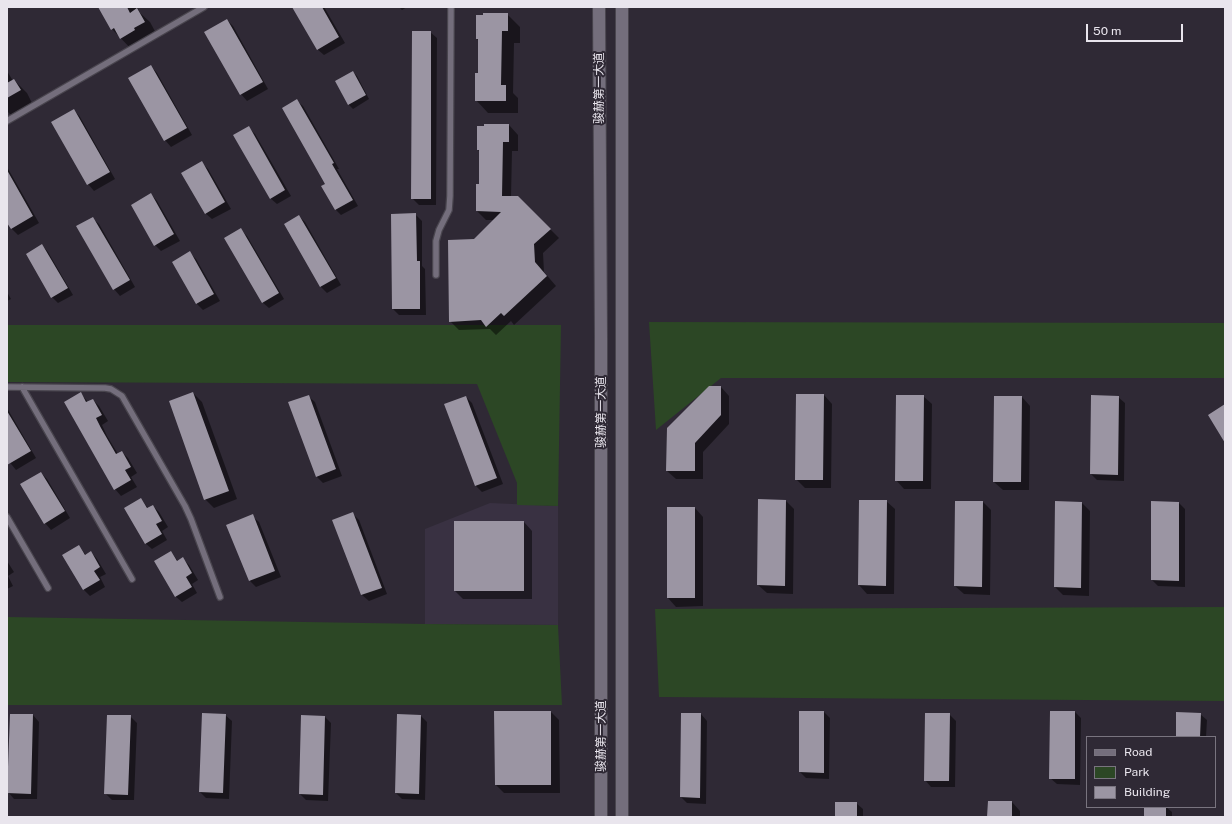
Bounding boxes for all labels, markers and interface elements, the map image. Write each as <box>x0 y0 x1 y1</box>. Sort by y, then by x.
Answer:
scale bar <box>1088 16 1185 42</box>
text: 50 m <box>1093 24 1121 38</box>
street label: 骏赫第一大道 <box>592 52 606 124</box>
street label: 骏赫第一大道 <box>594 376 608 448</box>
street label: 骏赫第一大道 <box>594 700 608 772</box>
legend <box>1086 736 1216 808</box>
text: Road <box>1124 745 1152 759</box>
text: Park <box>1124 765 1150 779</box>
text: Building <box>1124 785 1170 799</box>

